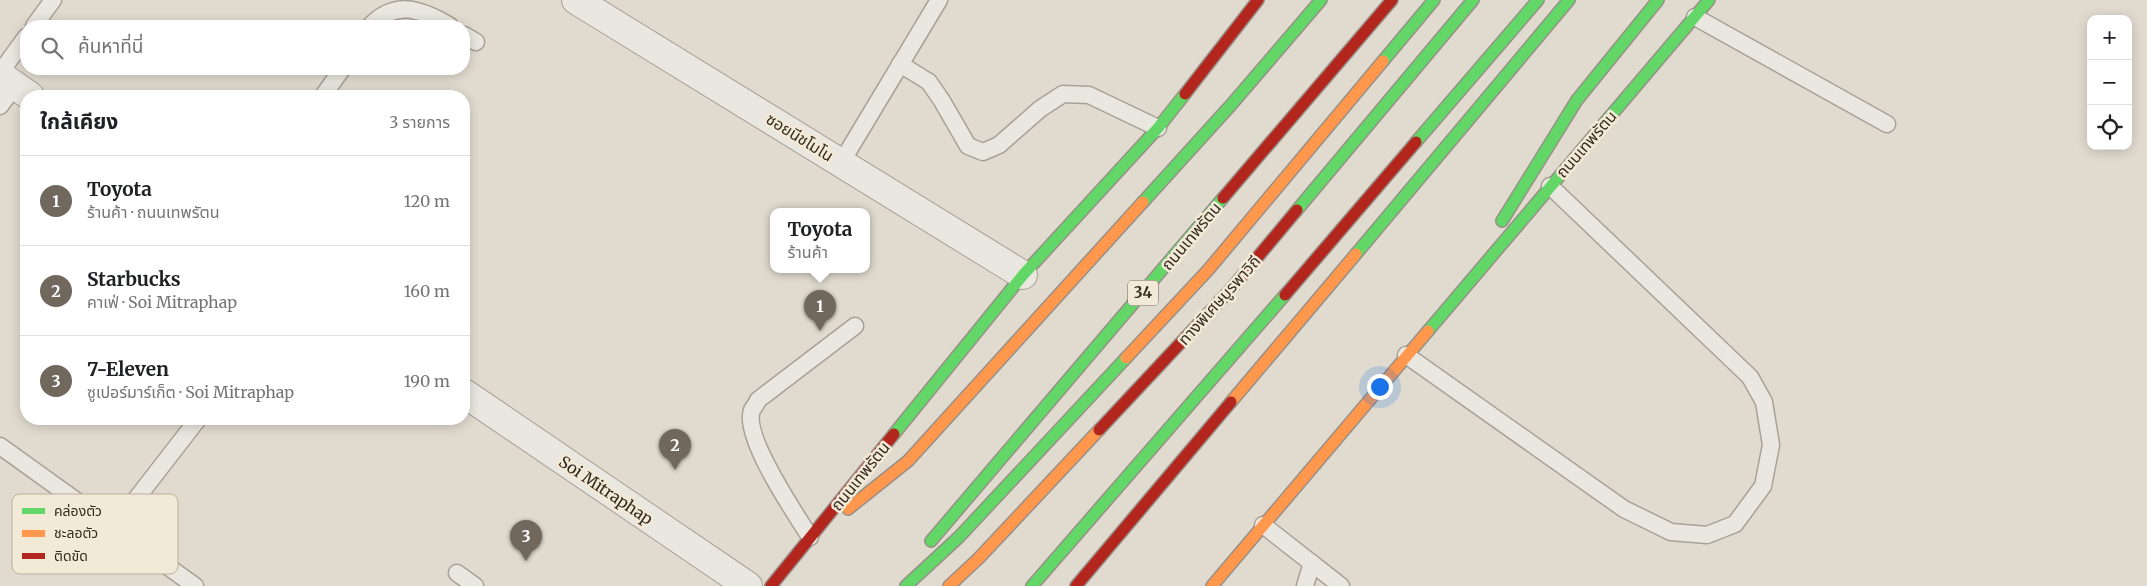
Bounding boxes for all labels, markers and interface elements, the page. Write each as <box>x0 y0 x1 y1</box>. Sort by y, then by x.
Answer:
map controls <box>2087 15 2132 150</box>
button: + <box>2087 15 2132 60</box>
search box <box>20 20 470 75</box>
icon: search <box>38 34 66 62</box>
text: ค้นหาที่นี่ <box>78 34 143 58</box>
button: − <box>2087 60 2132 105</box>
button: locate <box>2087 105 2132 150</box>
street label: ถนนเทพรัตน <box>1551 106 1621 182</box>
text: ใกล้เคียง <box>40 108 118 135</box>
street label: ซอยนีชโมโน <box>763 108 837 166</box>
text: 3 รายการ <box>389 112 450 132</box>
text: Toyota <box>87 177 152 201</box>
text: 1 <box>52 191 60 211</box>
text: 120 m <box>404 191 450 211</box>
street label: ถนนเทพรัตน <box>1157 198 1225 274</box>
text: ร้านค้า · ถนนเทพรัตน <box>87 202 219 222</box>
popup <box>770 208 870 273</box>
text: Toyota <box>788 217 852 241</box>
text: ร้านค้า <box>788 242 828 262</box>
street label: ทางพิเศษบูรพาวิถี <box>1174 251 1264 349</box>
text: Starbucks <box>87 267 181 291</box>
road number: 34 <box>1128 280 1158 306</box>
text: 2 <box>51 281 61 301</box>
text: 160 m <box>404 281 450 301</box>
pin: 1 <box>804 290 836 331</box>
text: คาเฟ่ · Soi Mitraphap <box>87 292 237 312</box>
text: 7-Eleven <box>87 357 169 381</box>
text: 3 <box>51 371 61 391</box>
text: 190 m <box>404 371 450 391</box>
your location <box>1367 374 1393 400</box>
text: ซูเปอร์มาร์เก็ต · Soi Mitraphap <box>87 382 294 402</box>
pin: 2 <box>659 429 691 470</box>
street label: ถนนเทพรัตน <box>826 438 894 514</box>
street label: Soi Mitraphap <box>555 451 657 529</box>
legend <box>12 494 178 574</box>
text: คล่องตัว <box>54 502 102 520</box>
pin: 3 <box>510 520 542 561</box>
text: ชะลอตัว <box>54 524 98 542</box>
text: ติดขัด <box>54 547 88 565</box>

